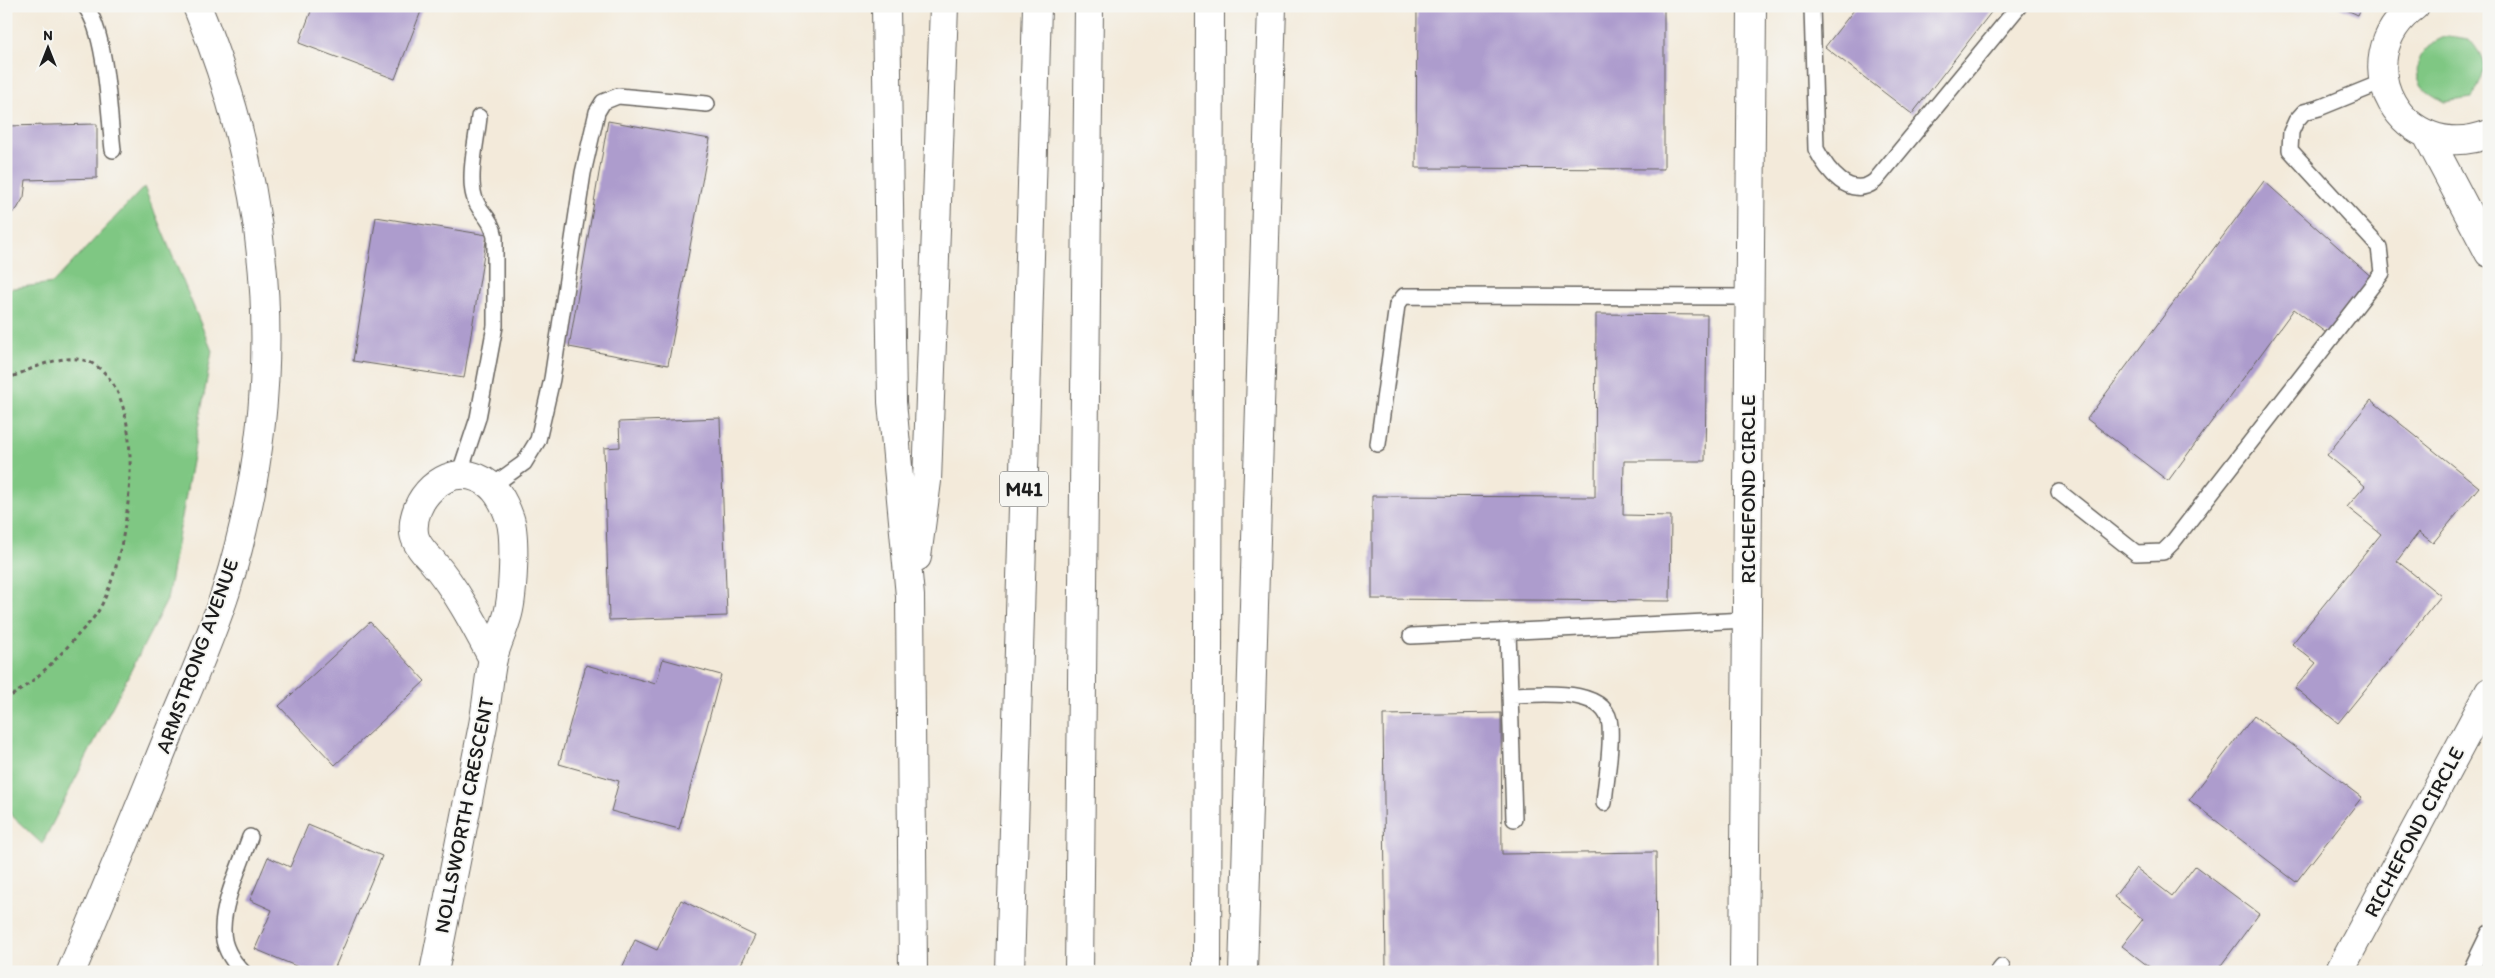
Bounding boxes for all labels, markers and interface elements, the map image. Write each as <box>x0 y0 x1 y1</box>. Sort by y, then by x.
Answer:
north arrow <box>22 22 72 72</box>
text: N <box>43 27 53 44</box>
street label: RICHEFOND CIRCLE <box>1735 394 1760 584</box>
road number: M41 <box>1000 472 1048 506</box>
street label: ARMSTRONG AVENUE <box>150 555 243 757</box>
street label: NOLLSWORTH CRESCENT <box>428 694 499 935</box>
street label: RICHEFOND CIRCLE <box>2358 742 2469 921</box>

